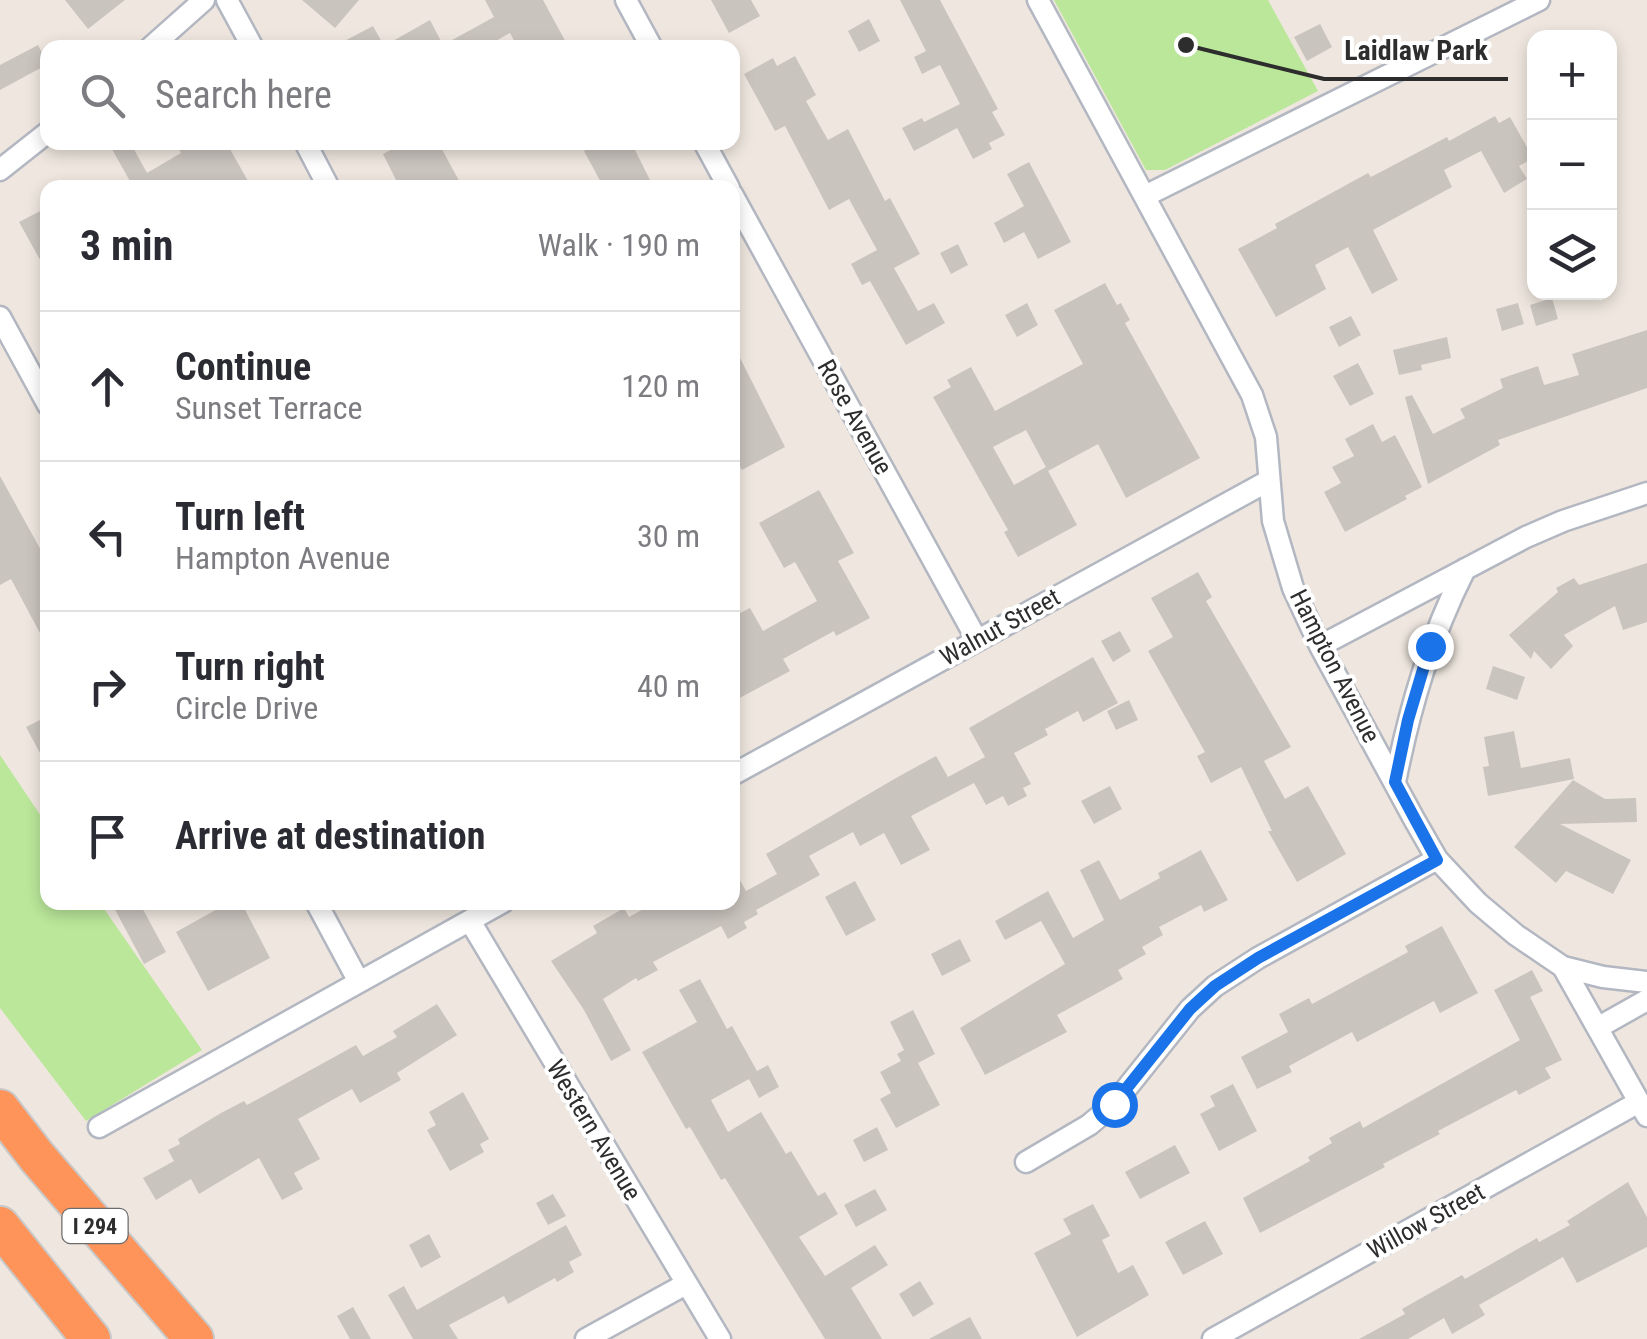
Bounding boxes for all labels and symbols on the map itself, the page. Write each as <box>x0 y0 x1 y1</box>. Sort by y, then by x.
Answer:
callout: Laidlaw Park <box>1324 21 1508 79</box>
text: Laidlaw Park <box>1344 34 1488 67</box>
street label: Rose Avenue <box>812 355 898 479</box>
street label: Walnut Street <box>935 582 1065 672</box>
street label: Hampton Avenue <box>1284 585 1386 747</box>
route end <box>1408 624 1454 670</box>
street label: Western Avenue <box>541 1055 647 1205</box>
route start <box>1092 1082 1138 1128</box>
street label: Willow Street <box>1362 1177 1490 1265</box>
road number: I 294 <box>62 1209 128 1243</box>

